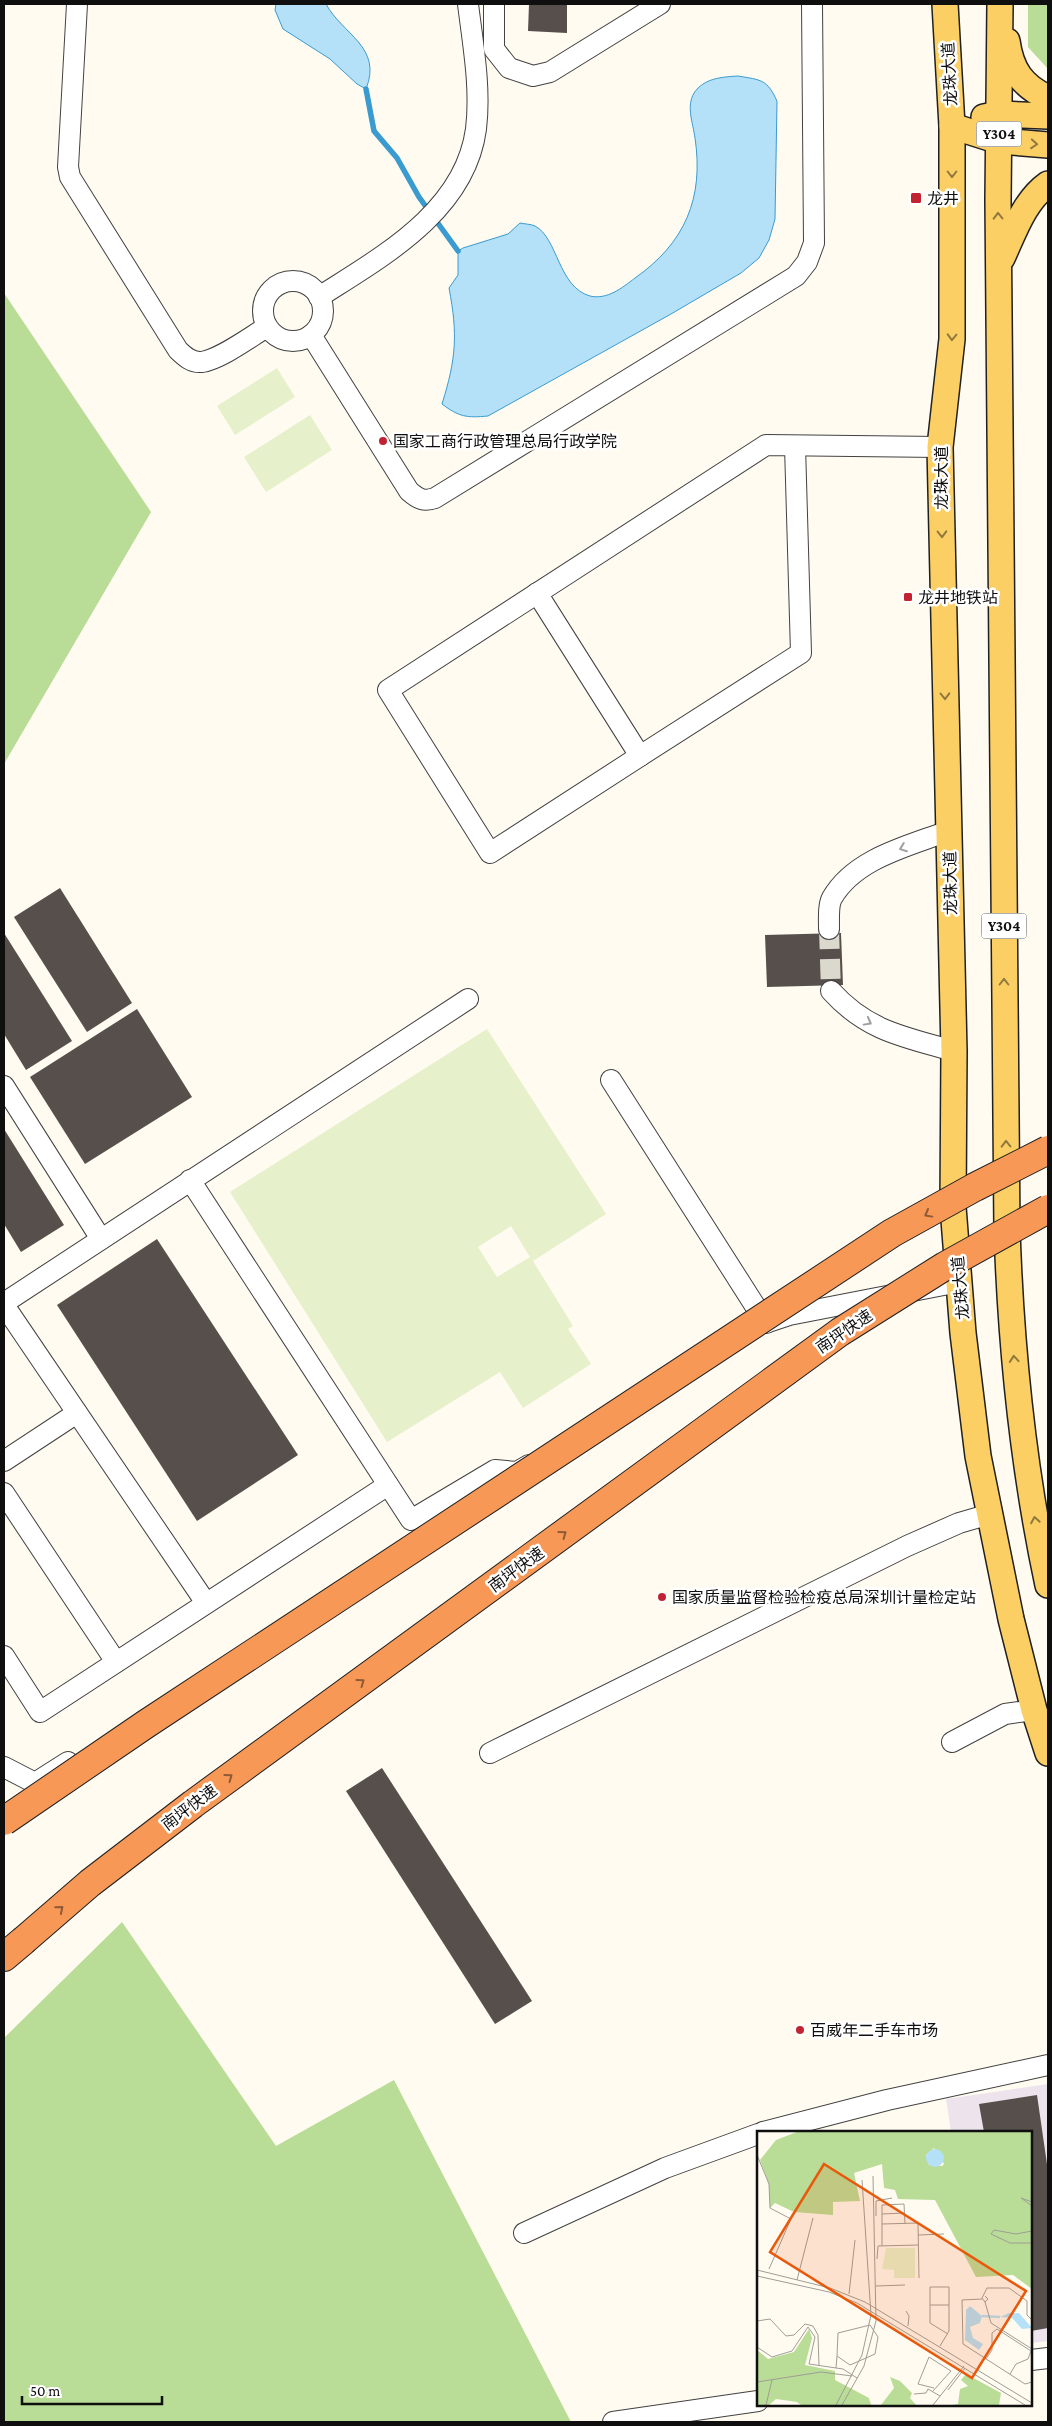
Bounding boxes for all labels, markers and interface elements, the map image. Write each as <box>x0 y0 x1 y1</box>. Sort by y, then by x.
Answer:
street label: 龙珠大道 <box>939 42 960 106</box>
road number: Y304 <box>976 122 1022 146</box>
one-way arrow <box>1030 138 1038 149</box>
one-way arrow <box>947 171 957 179</box>
place label: 龙井 <box>927 190 959 207</box>
marker: 龙井 <box>909 191 923 205</box>
one-way arrow <box>993 211 1003 219</box>
one-way arrow <box>946 333 957 341</box>
place label: 国家工商行政管理总局行政学院 <box>393 433 617 450</box>
marker: 国家工商行政管理总局行政学院 <box>377 435 389 447</box>
street label: 龙珠大道 <box>933 446 950 510</box>
one-way arrow <box>937 530 947 538</box>
place label: 龙井地铁站 <box>918 589 998 606</box>
marker: 龙井地铁站 <box>902 591 914 603</box>
one-way arrow <box>940 692 950 700</box>
one-way arrow <box>899 842 908 852</box>
street label: 龙珠大道 <box>941 851 960 915</box>
road number: Y304 <box>982 914 1026 938</box>
one-way arrow <box>999 978 1010 986</box>
one-way arrow <box>862 1015 871 1025</box>
one-way arrow <box>1001 1140 1011 1148</box>
one-way arrow <box>924 1207 933 1217</box>
street label: 龙珠大道 <box>949 1255 972 1321</box>
street label: 南坪快速 <box>813 1306 876 1356</box>
one-way arrow <box>1009 1355 1020 1363</box>
one-way arrow <box>1030 1516 1040 1525</box>
one-way arrow <box>557 1532 566 1540</box>
street label: 南坪快速 <box>485 1544 547 1595</box>
place label: 国家质量监督检验检疫总局深圳计量检定站 <box>672 1589 976 1606</box>
marker: 国家质量监督检验检疫总局深圳计量检定站 <box>656 1591 668 1603</box>
one-way arrow <box>355 1679 365 1688</box>
one-way arrow <box>224 1774 233 1784</box>
street label: 南坪快速 <box>159 1781 220 1833</box>
one-way arrow <box>54 1906 63 1915</box>
place label: 百威年二手车市场 <box>810 2022 938 2039</box>
marker: 百威年二手车市场 <box>794 2024 806 2036</box>
inset map <box>757 2131 1032 2406</box>
scale bar <box>22 2374 162 2406</box>
text: 50 m <box>30 2383 60 2399</box>

